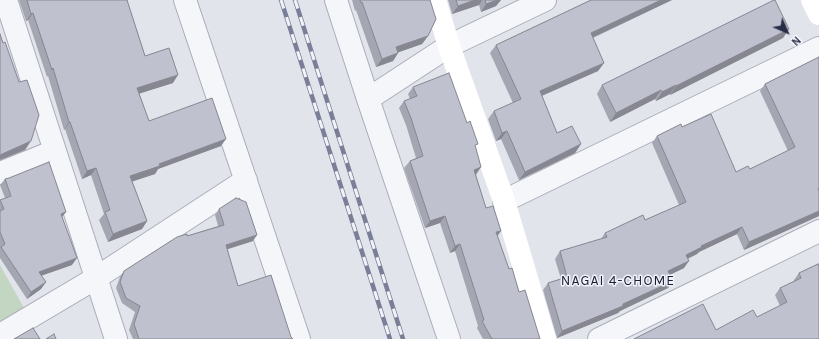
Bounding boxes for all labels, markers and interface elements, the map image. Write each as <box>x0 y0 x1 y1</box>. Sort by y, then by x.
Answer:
north arrow <box>767 12 807 52</box>
text: N <box>788 33 803 48</box>
district label: NAGAI 4-CHOME <box>561 273 675 289</box>

